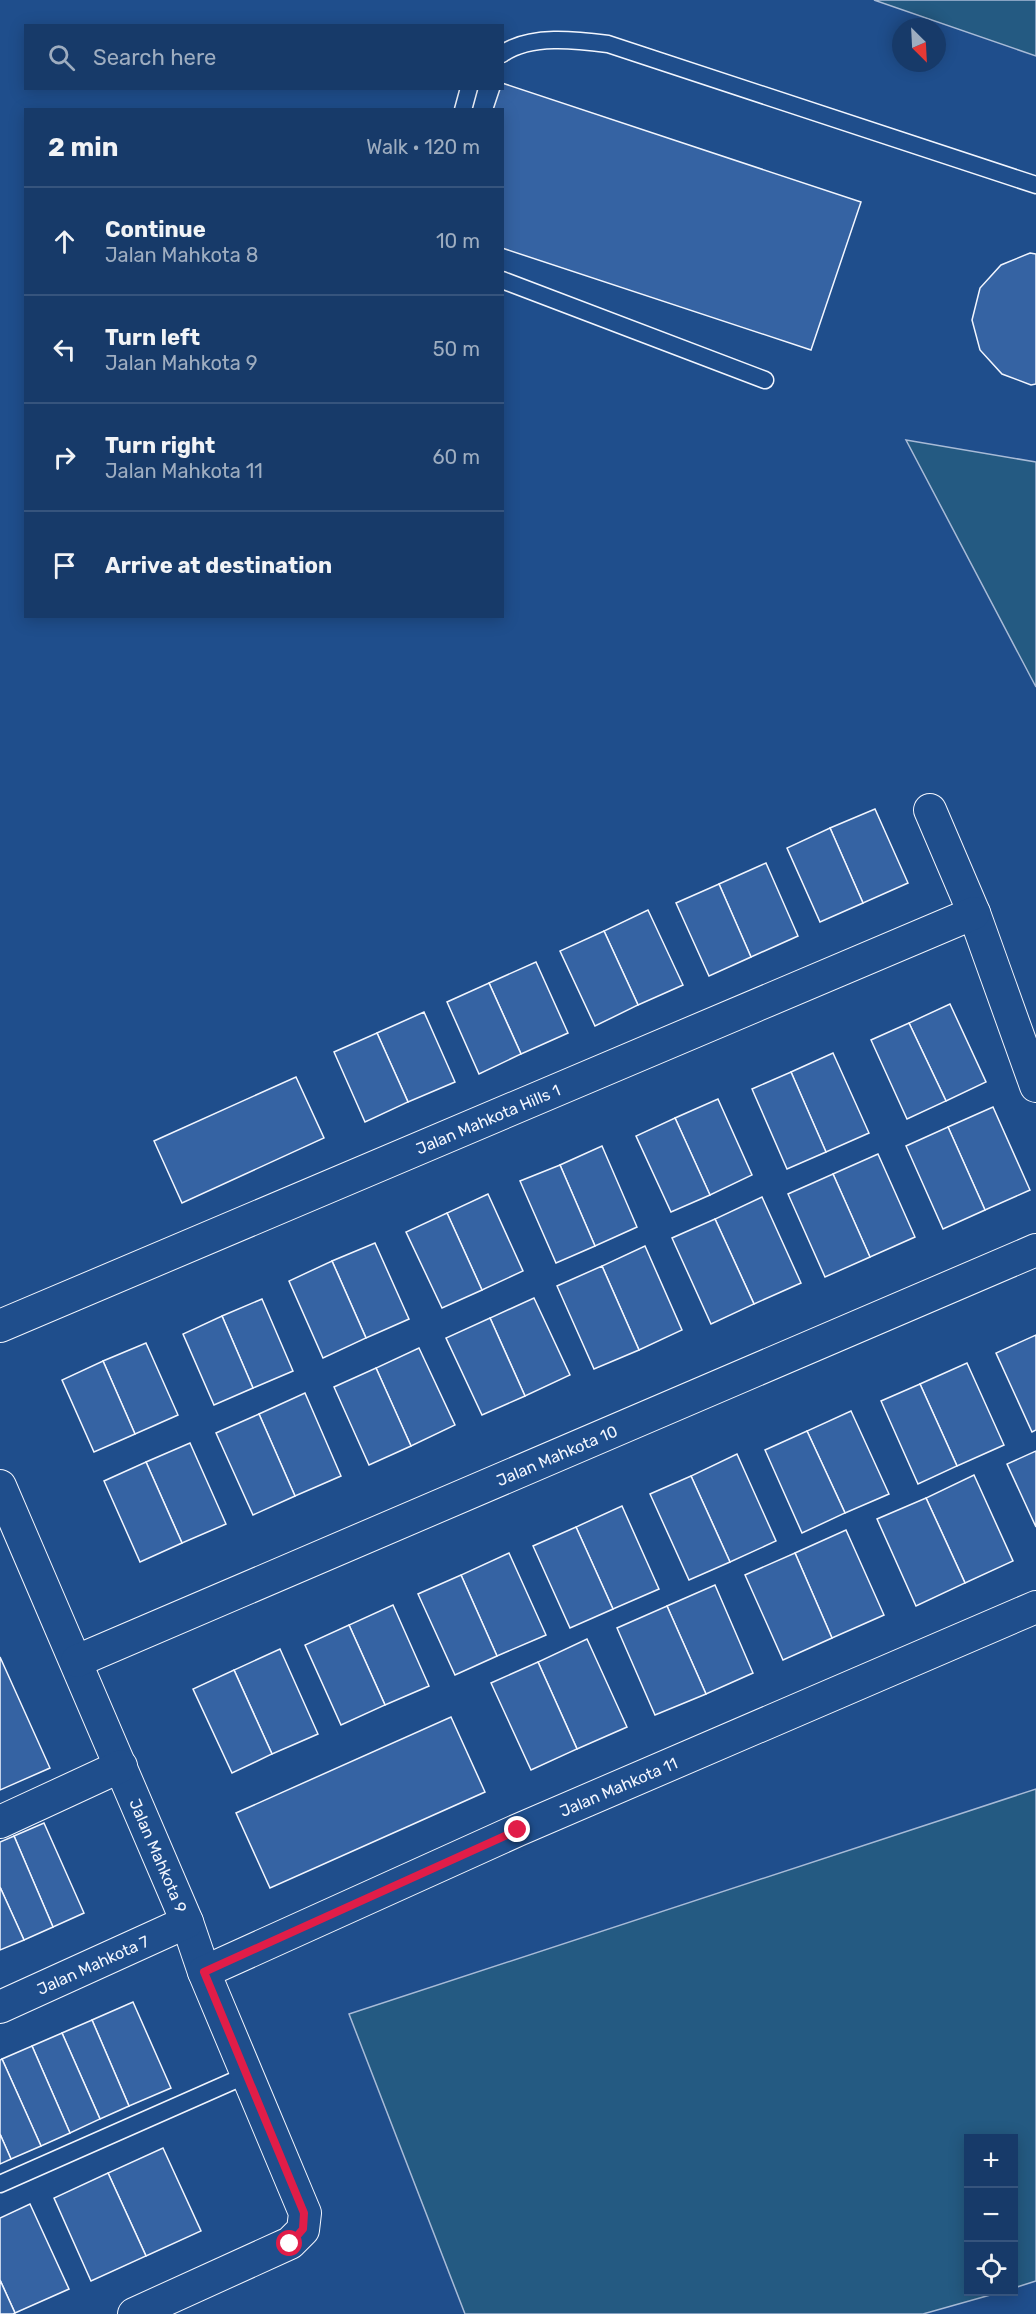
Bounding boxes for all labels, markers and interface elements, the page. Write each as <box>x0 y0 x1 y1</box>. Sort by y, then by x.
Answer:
north arrow <box>892 18 946 72</box>
search box <box>24 24 504 90</box>
icon: search <box>45 41 78 74</box>
text: Search here <box>93 44 216 71</box>
text: 2 min <box>48 132 118 163</box>
text: Walk · 120 m <box>366 135 480 159</box>
text: Continue <box>105 216 206 243</box>
icon: ahead <box>48 225 81 258</box>
text: 10 m <box>436 229 480 253</box>
text: Jalan Mahkota 8 <box>105 243 258 267</box>
text: Turn left <box>105 324 200 351</box>
icon: left <box>48 333 81 366</box>
text: 50 m <box>433 337 480 361</box>
text: Jalan Mahkota 9 <box>105 351 258 375</box>
text: Turn right <box>105 432 215 459</box>
icon: right <box>48 441 81 474</box>
text: 60 m <box>433 445 480 469</box>
text: Jalan Mahkota 11 <box>105 459 263 483</box>
icon: arrive <box>48 549 81 582</box>
text: Arrive at destination <box>105 552 332 579</box>
street label: Jalan Mahkota Hills 1 <box>413 1080 563 1158</box>
street label: Jalan Mahkota 10 <box>493 1421 620 1490</box>
street label: Jalan Mahkota 11 <box>557 1753 680 1820</box>
street label: Jalan Mahkota 9 <box>126 1796 191 1915</box>
route end <box>504 1816 530 1842</box>
street label: Jalan Mahkota 7 <box>34 1931 152 1998</box>
map controls <box>964 2134 1018 2296</box>
button: + <box>964 2134 1018 2188</box>
button: − <box>964 2188 1018 2242</box>
route start <box>276 2230 302 2256</box>
button: locate <box>964 2242 1018 2296</box>

